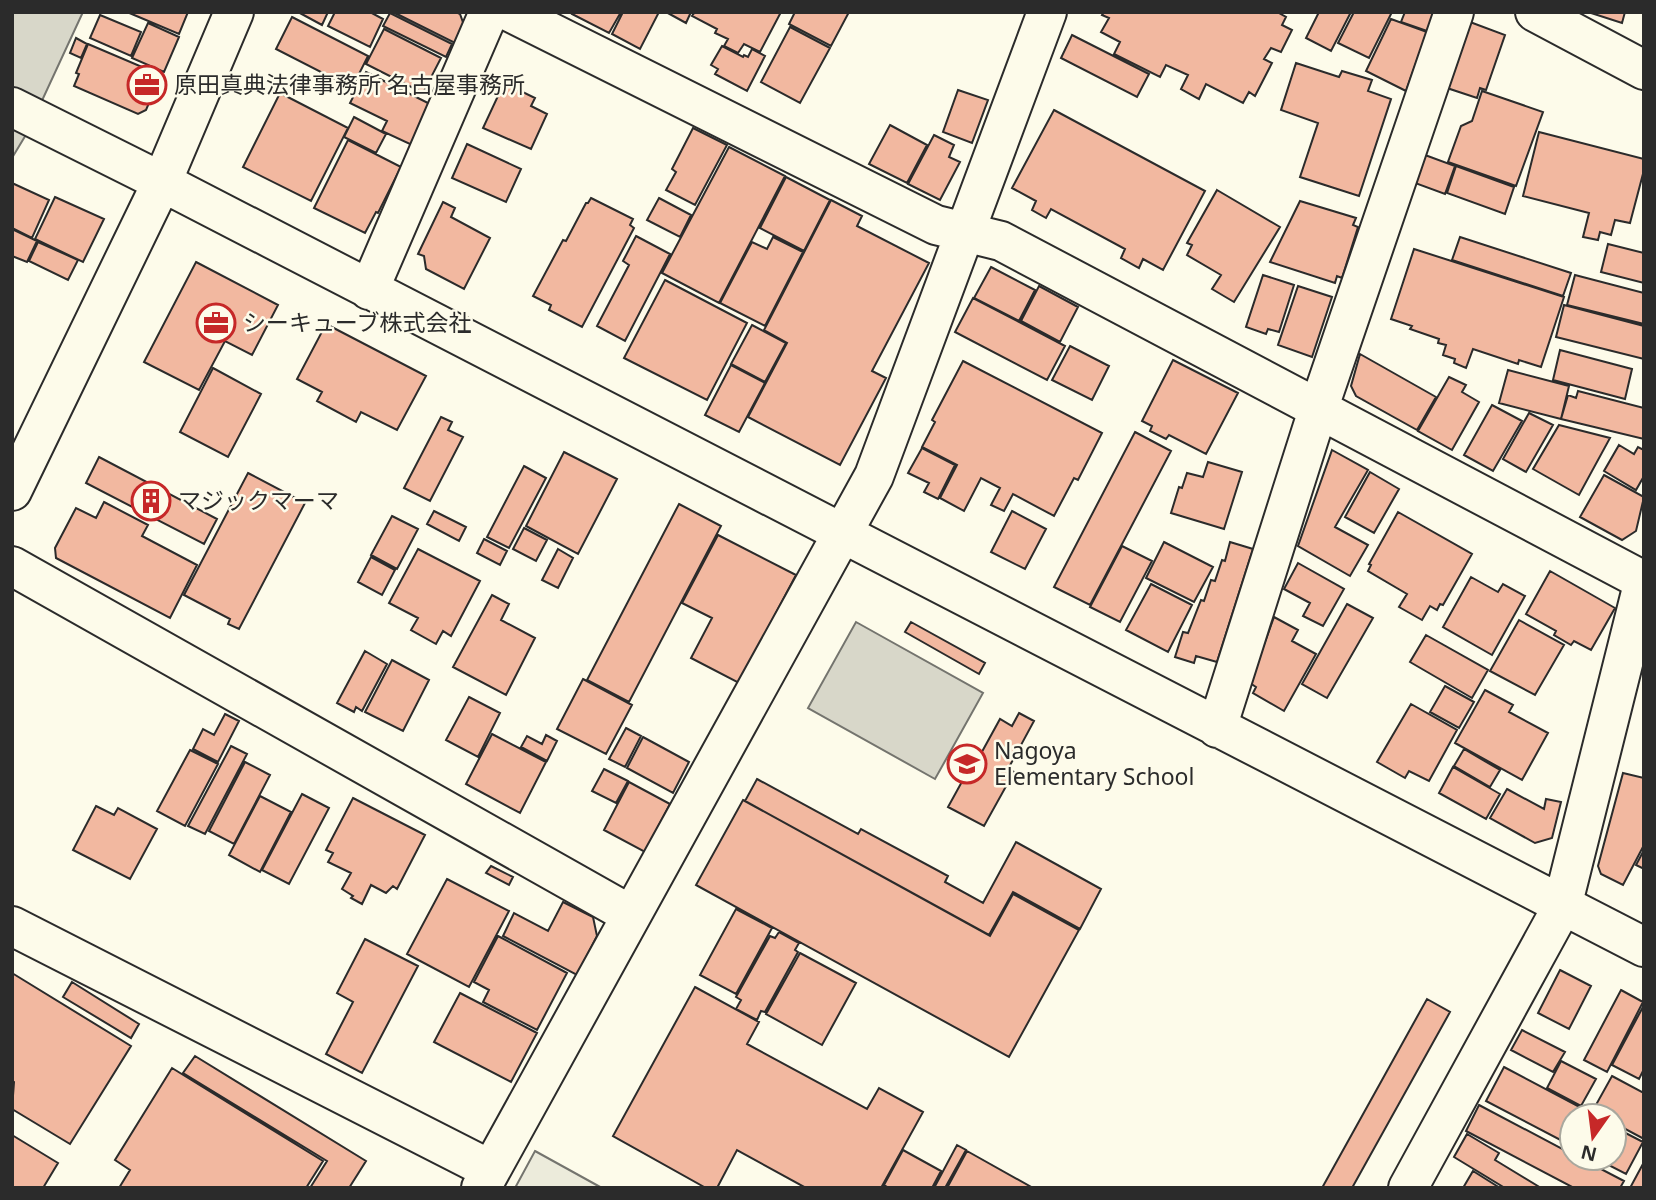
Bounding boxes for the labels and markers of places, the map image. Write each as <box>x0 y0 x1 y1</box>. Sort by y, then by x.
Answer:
office icon: 原田真典法律事務所 名古屋事務所 <box>126 64 168 106</box>
place label: 原田真典法律事務所 名古屋事務所 <box>174 68 525 100</box>
office icon: シーキューブ株式会社 <box>195 302 237 344</box>
place label: シーキューブ株式会社 <box>243 306 472 338</box>
building icon: マジックマーマ <box>130 480 172 522</box>
place label: マジックマーマ <box>178 484 339 516</box>
place label: Nagoya Elementary School <box>994 734 1194 792</box>
school or university icon: Nagoya Elementary School <box>946 743 988 785</box>

